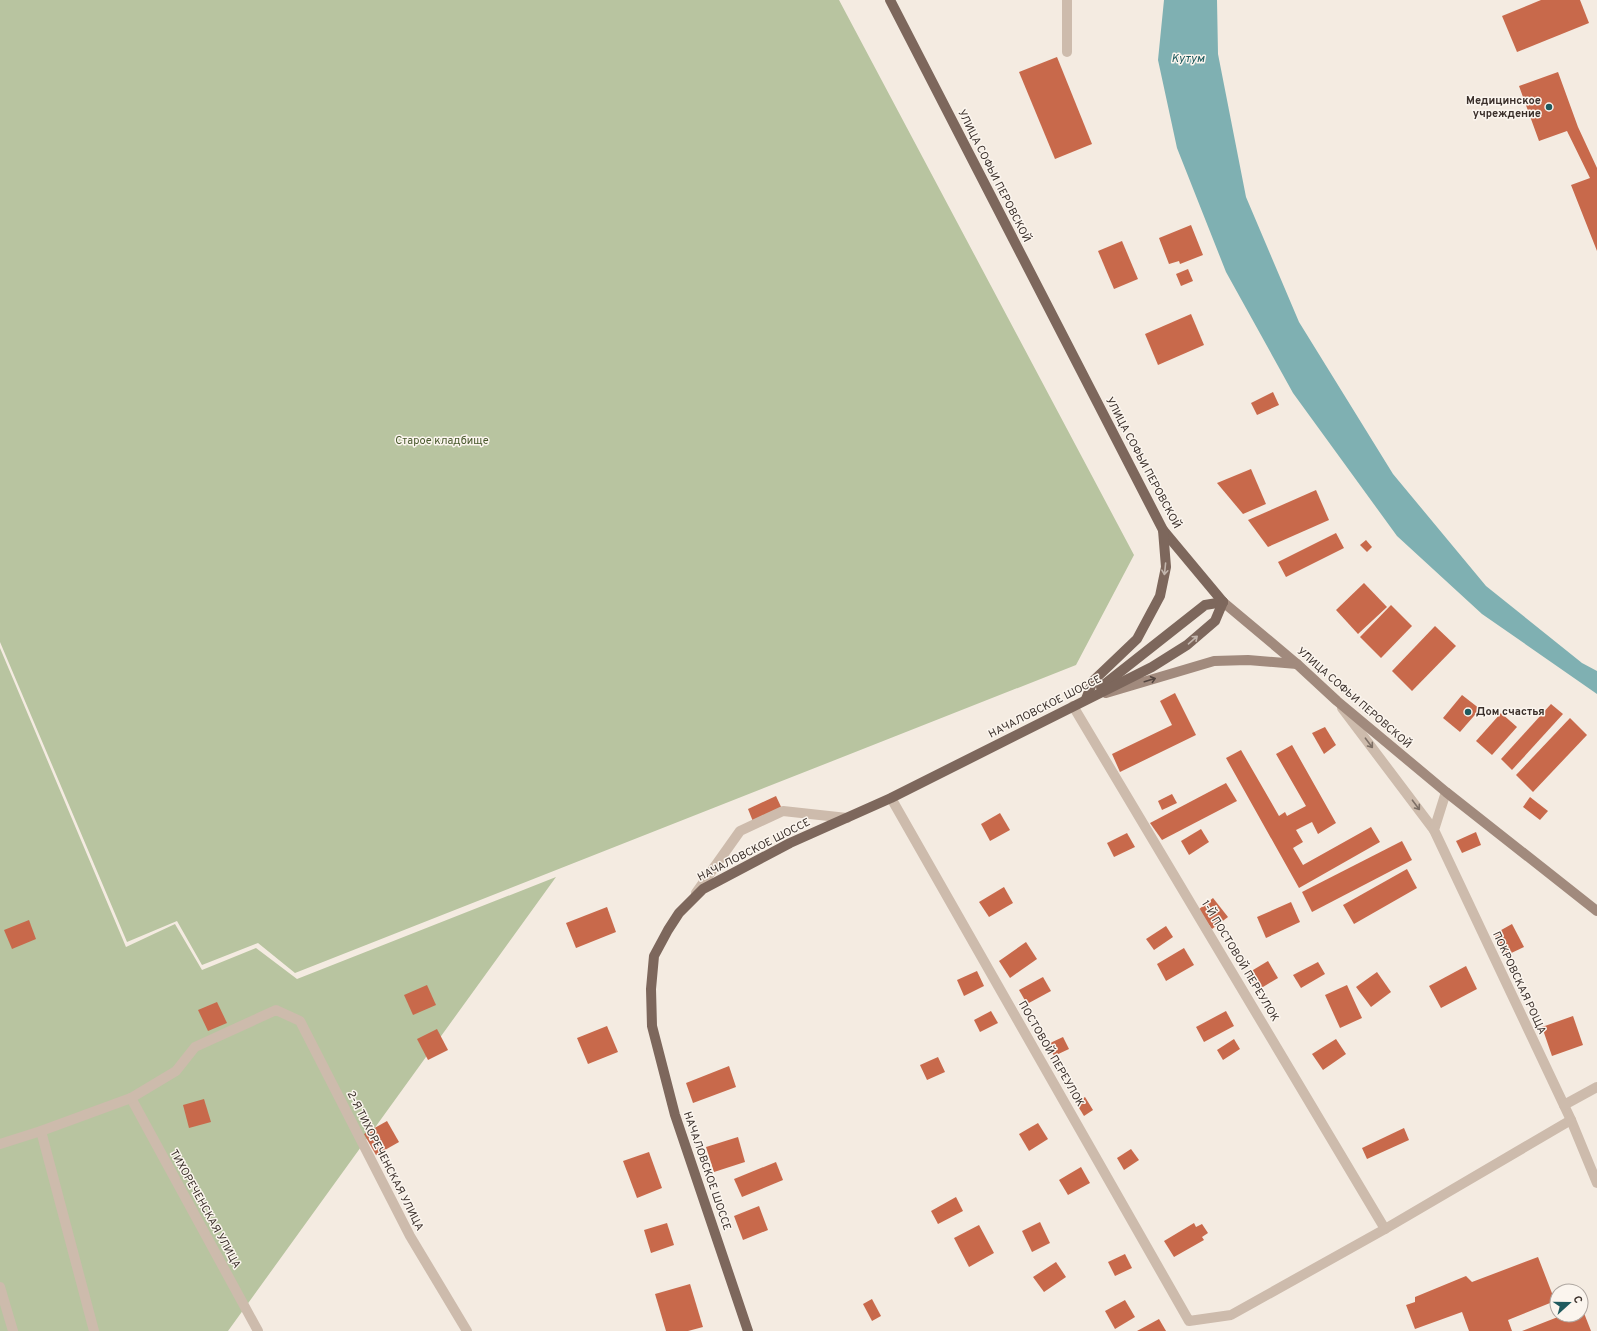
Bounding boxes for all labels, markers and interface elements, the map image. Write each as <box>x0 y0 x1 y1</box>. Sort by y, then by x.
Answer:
water label: Кутум <box>1171 51 1206 67</box>
place label: Медицинское учреждение <box>1466 94 1541 121</box>
marker: Медицинское учреждение <box>1544 102 1554 112</box>
street label: УЛИЦА СОФЬИ ПЕРОВСКОЙ <box>954 107 1035 245</box>
street label: УЛИЦА СОФЬИ ПЕРОВСКОЙ <box>1102 394 1185 531</box>
park label: Старое кладбище <box>395 434 489 448</box>
one-way arrow <box>1161 562 1169 575</box>
one-way arrow <box>1188 635 1198 644</box>
street label: УЛИЦА СОФЬИ ПЕРОВСКОЙ <box>1294 644 1415 752</box>
street label: НАЧАЛОВСКОЕ ШОССЕ <box>986 672 1104 742</box>
one-way arrow <box>1143 676 1156 683</box>
place label: Дом счастья <box>1476 705 1545 719</box>
marker: Дом счастья <box>1463 707 1473 717</box>
one-way arrow <box>1365 738 1373 749</box>
one-way arrow <box>1412 800 1420 811</box>
street label: НАЧАЛОВСКОЕ ШОССЕ <box>695 815 813 885</box>
street label: 1-Й ПОСТОВОЙ ПЕРЕУЛОК <box>1198 897 1283 1024</box>
street label: ПОКРОВСКАЯ РОЩА <box>1489 929 1549 1037</box>
street label: ПОСТОВОЙ ПЕРЕУЛОК <box>1015 998 1088 1109</box>
street label: 2-Я ТИХОРЕЧЕНСКАЯ УЛИЦА <box>344 1089 426 1233</box>
street label: НАЧАЛОВСКОЕ ШОССЕ <box>680 1110 734 1232</box>
street label: ТИХОРЕЧЕНСКАЯ УЛИЦА <box>166 1147 244 1271</box>
north arrow <box>1549 1283 1589 1323</box>
text: С <box>1570 1294 1585 1306</box>

